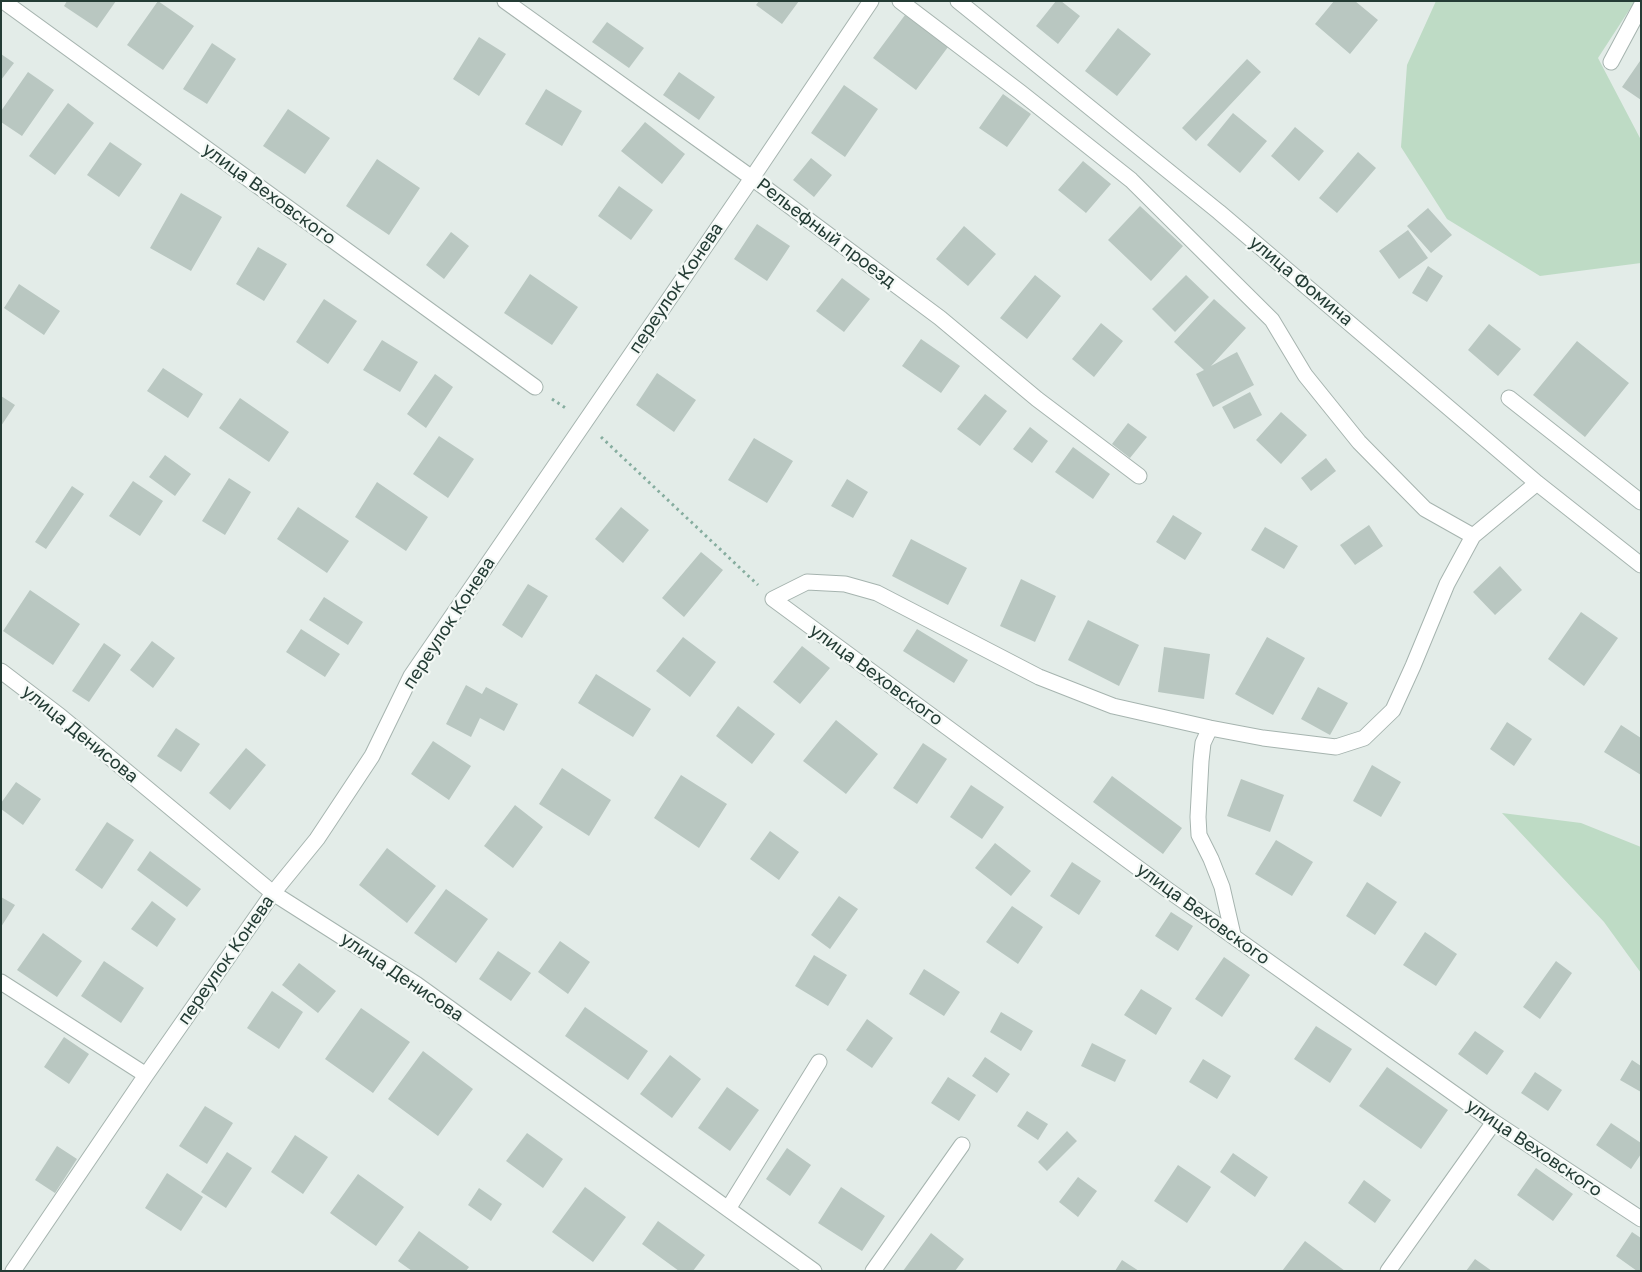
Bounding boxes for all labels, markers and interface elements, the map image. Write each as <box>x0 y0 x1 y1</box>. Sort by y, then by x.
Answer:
street label: улица Веховского <box>198 138 340 250</box>
street label: Рельефный проезд <box>752 174 900 292</box>
street label: переулок Конева <box>624 219 728 357</box>
street label: улица Фомина <box>1245 231 1357 331</box>
street label: переулок Конева <box>398 553 500 693</box>
street label: улица Веховского <box>805 619 947 731</box>
street label: улица Денисова <box>17 680 143 788</box>
street label: улица Веховского <box>1132 858 1274 970</box>
street label: переулок Конева <box>173 891 279 1029</box>
street label: улица Денисова <box>336 928 468 1026</box>
street label: улица Веховского <box>1462 1094 1606 1202</box>

